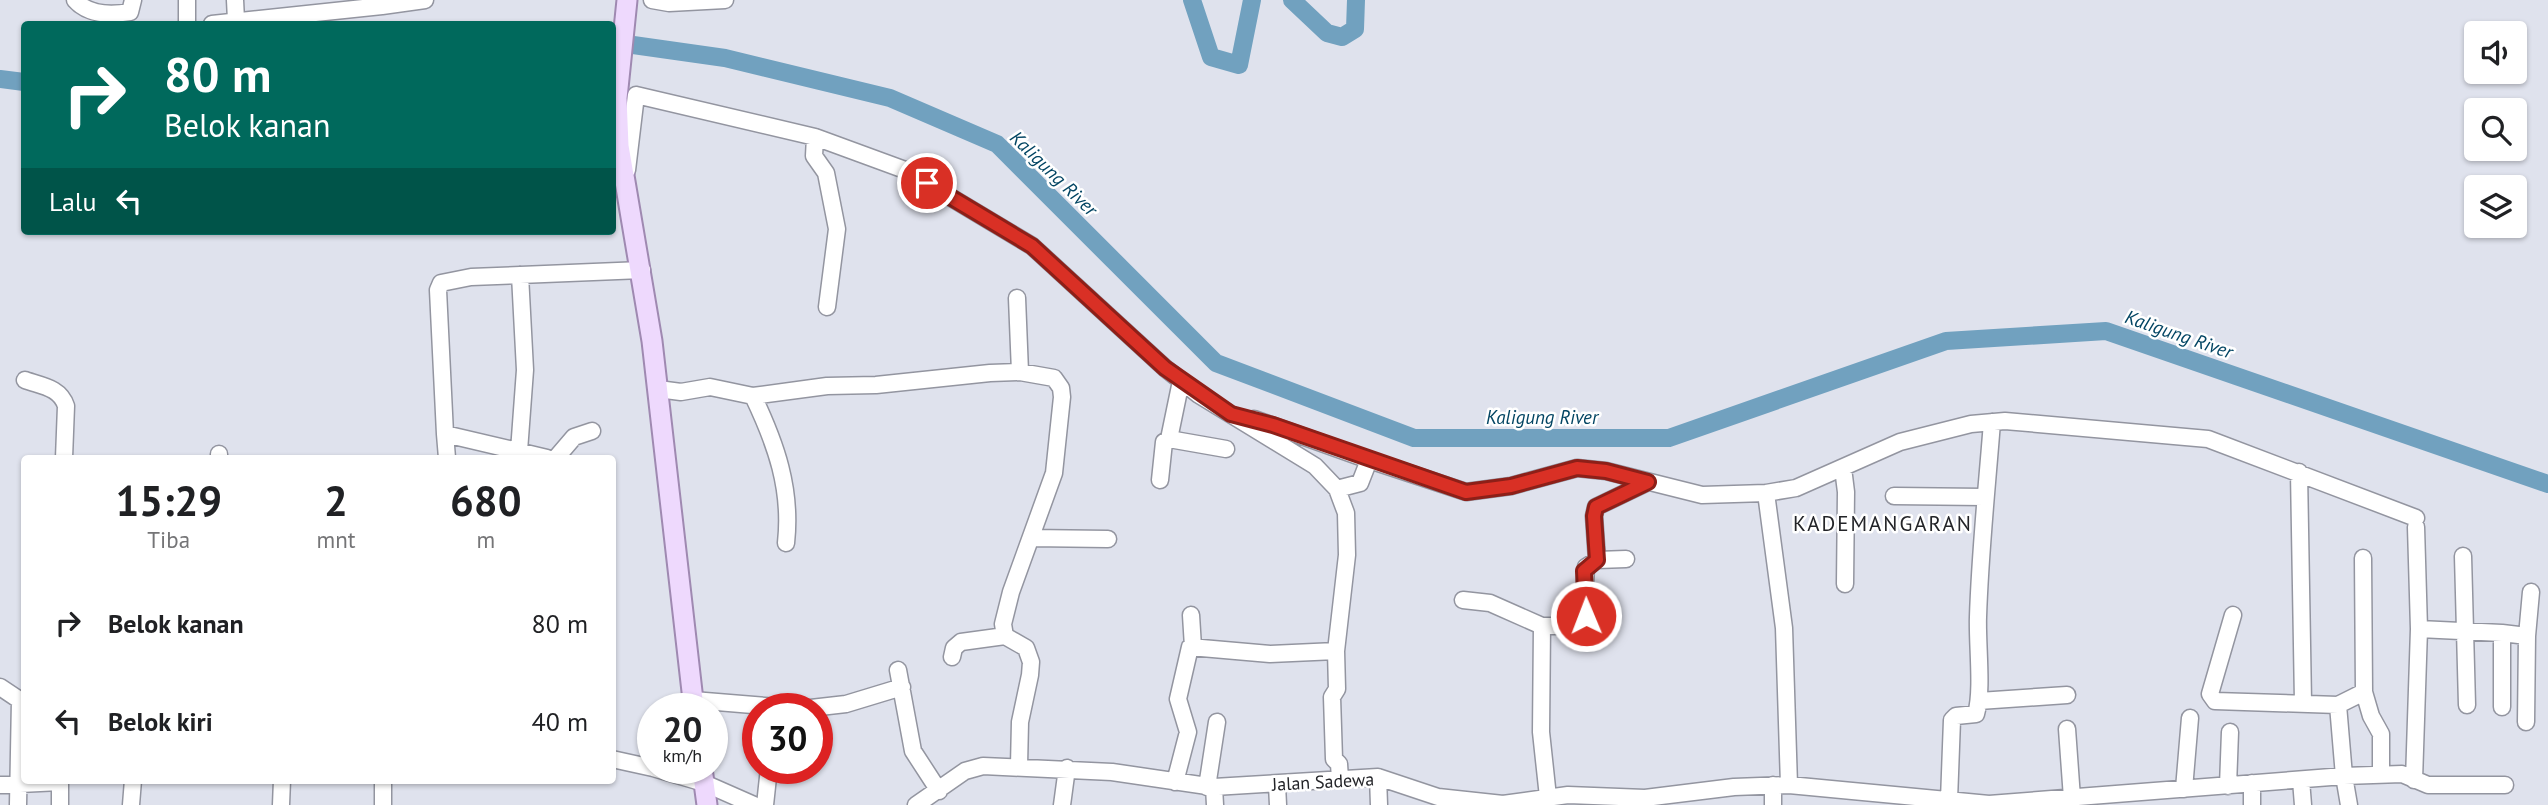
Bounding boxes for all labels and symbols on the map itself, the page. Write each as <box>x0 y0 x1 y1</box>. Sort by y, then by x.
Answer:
water label: Kaligung River <box>1005 125 1104 222</box>
pin <box>897 153 957 213</box>
water label: Kaligung River <box>2122 304 2238 364</box>
water label: Kaligung River <box>1486 405 1600 429</box>
district label: KADEMANGARAN <box>1793 510 1973 537</box>
position arrow <box>1549 579 1623 653</box>
speed limit sign: 30 <box>742 693 833 784</box>
street label: Jalan Sadewa <box>1270 767 1375 796</box>

